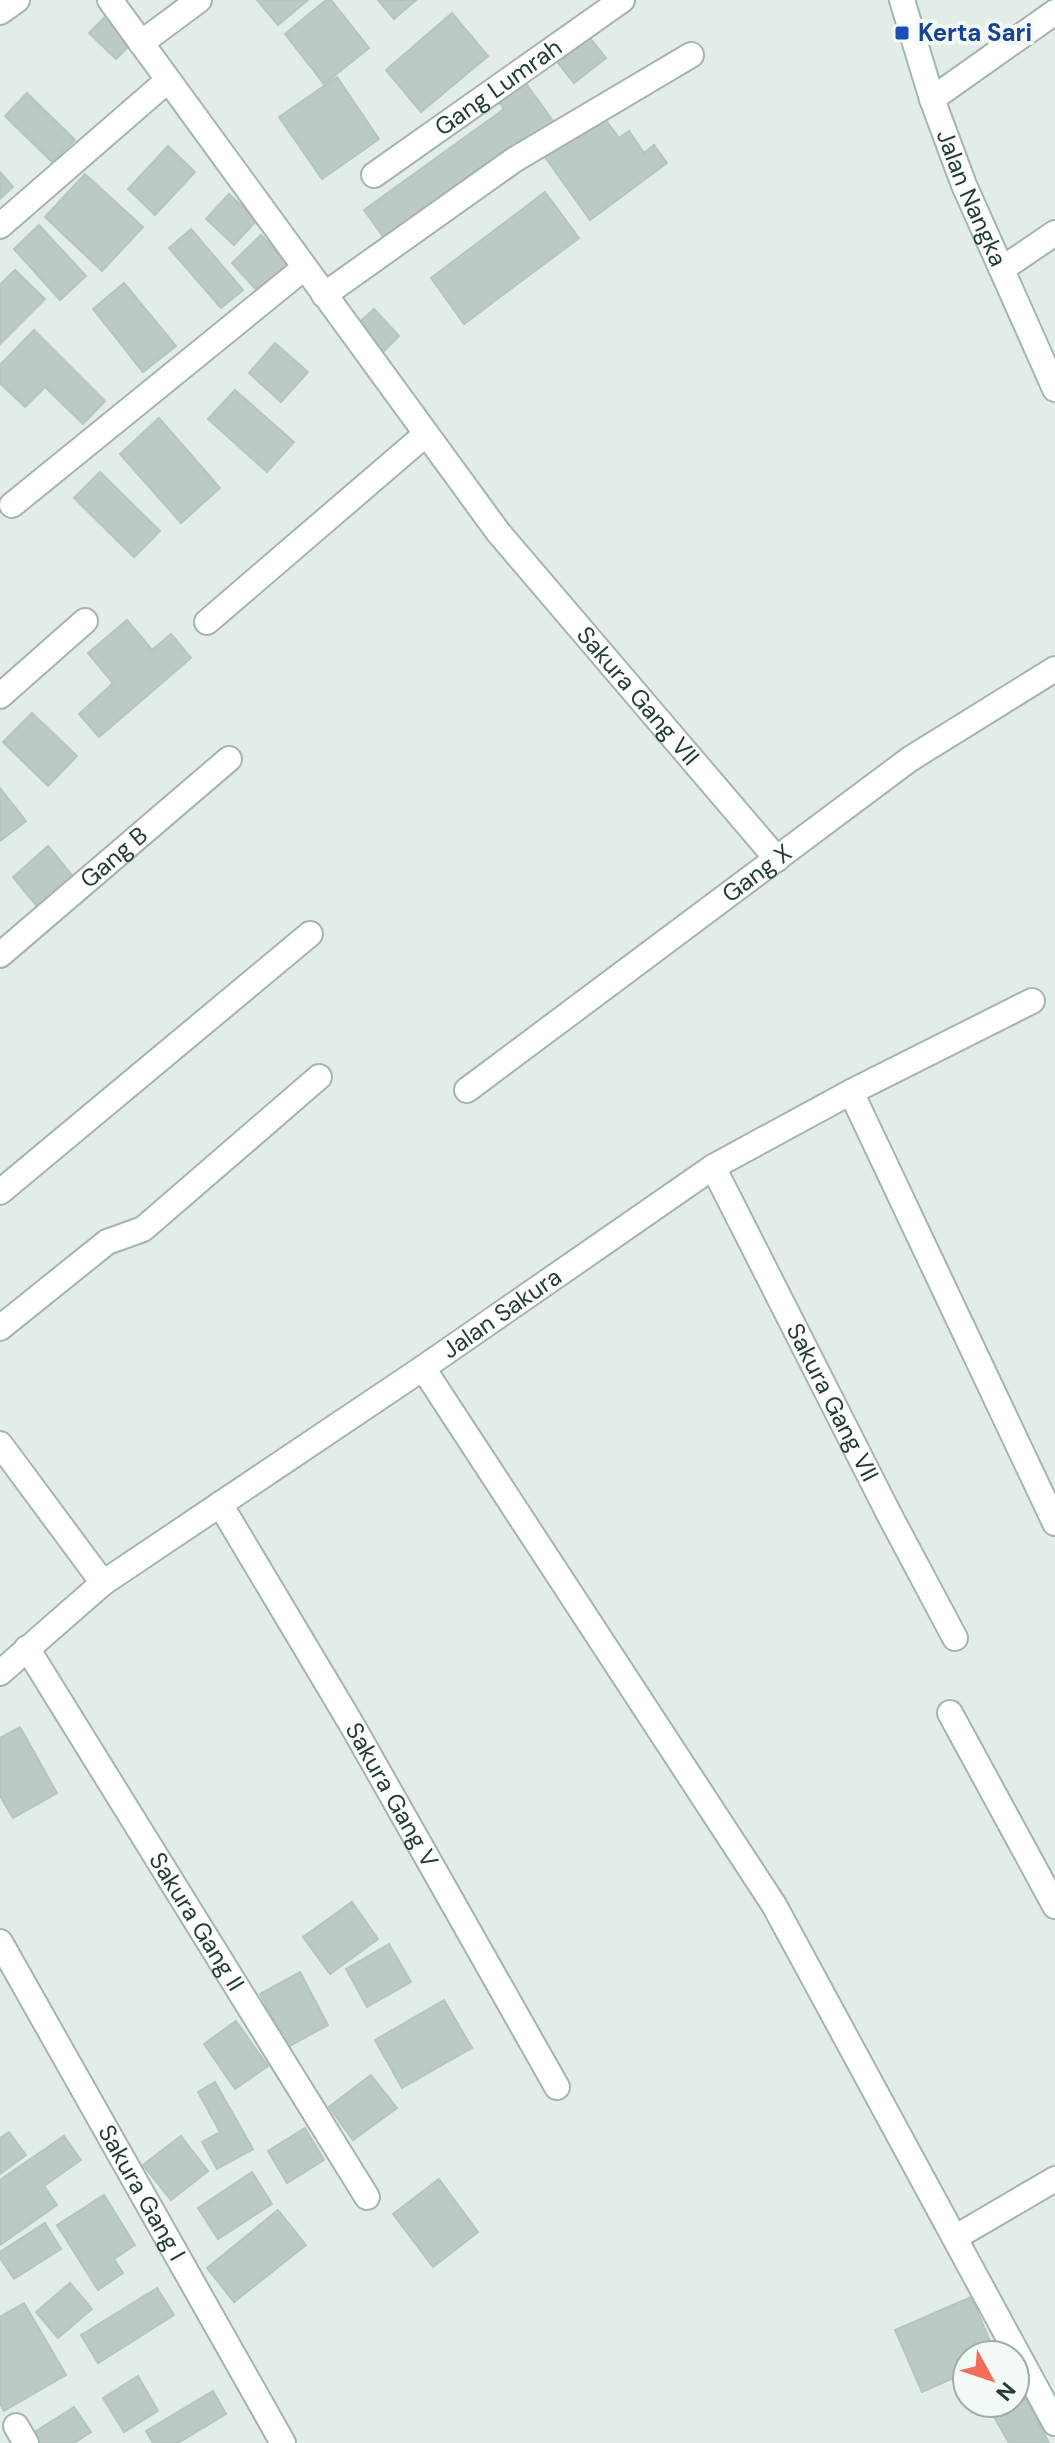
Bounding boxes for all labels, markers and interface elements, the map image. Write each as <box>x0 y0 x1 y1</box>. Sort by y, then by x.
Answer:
place label: Kerta Sari <box>918 17 1032 48</box>
marker: Kerta Sari <box>893 24 911 42</box>
street label: Gang Lumrah <box>428 32 567 142</box>
street label: Jalan Nangka <box>930 125 1014 271</box>
street label: Sakura Gang VII <box>570 620 706 772</box>
street label: Gang B <box>73 820 154 895</box>
street label: Gang X <box>716 837 798 909</box>
street label: Jalan Sakura <box>436 1261 567 1365</box>
street label: Sakura Gang VII <box>780 1318 886 1487</box>
street label: Sakura Gang V <box>339 1717 446 1873</box>
street label: Sakura Gang II <box>142 1846 252 1997</box>
street label: Sakura Gang I <box>91 2119 193 2266</box>
north arrow <box>951 2339 1031 2419</box>
text: N <box>990 2376 1022 2407</box>

